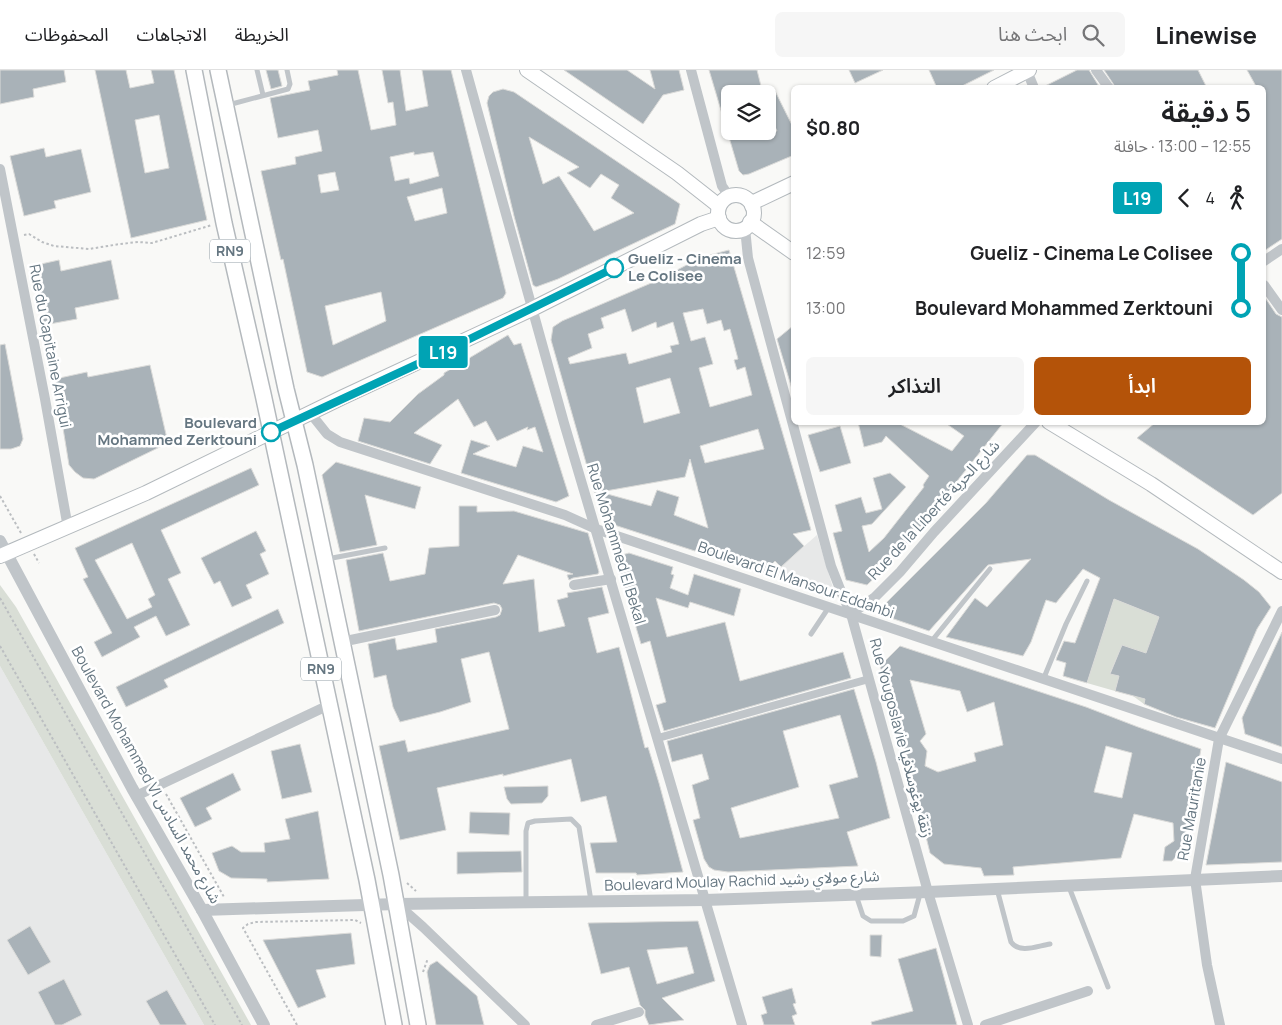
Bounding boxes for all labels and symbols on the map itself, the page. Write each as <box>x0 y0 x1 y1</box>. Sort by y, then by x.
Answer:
road number: RN9 <box>210 240 250 262</box>
place label: Gueliz - Cinema Le Colisee <box>628 248 742 286</box>
marker: Gueliz - Cinema Le Colisee <box>604 258 624 278</box>
street label: Rue du Capitaine Arrigui <box>24 262 77 429</box>
line badge: L19 <box>414 336 472 368</box>
place label: Boulevard Mohammed Zerktouni <box>97 412 257 450</box>
marker: Boulevard Mohammed Zerktouni <box>261 422 281 442</box>
street label: Rue de la Liberté شارع الحرية <box>863 435 1006 586</box>
street label: Rue Mohammed El Bekal <box>582 461 651 627</box>
street label: Boulevard El Mansour Eddahbi <box>695 536 897 623</box>
street label: Rue Yougoslavie زنقة يوغوسلافيا <box>865 636 938 840</box>
street label: Boulevard Mohammed VI شارع محمد السادس <box>65 642 226 908</box>
road number: RN9 <box>301 658 341 680</box>
street label: Rue Mauritanie <box>1172 755 1211 862</box>
street label: Boulevard Moulay Rachid شارع مولاي رشيد <box>604 865 880 898</box>

